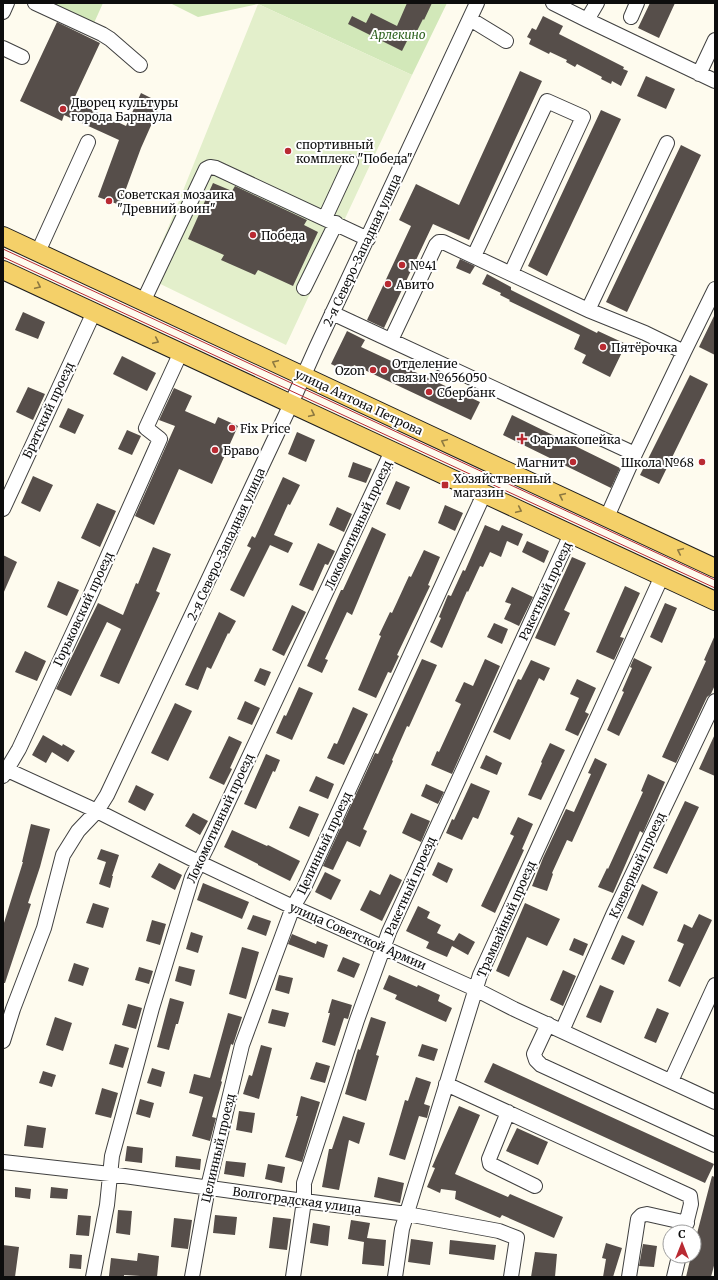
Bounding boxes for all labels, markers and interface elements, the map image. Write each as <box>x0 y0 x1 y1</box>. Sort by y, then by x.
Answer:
park label: Арлекино <box>369 27 426 42</box>
place label: Дворец культуры города Барнаула <box>71 95 178 124</box>
marker: Дворец культуры города Барнаула <box>58 104 68 114</box>
place label: спортивный комплекс "Победа" <box>296 137 413 166</box>
marker: спортивный комплекс "Победа" <box>283 146 293 156</box>
street label: 2-я Северо-Западная улица <box>320 171 404 329</box>
place label: Советская мозаика "Древний воин" <box>117 187 235 216</box>
marker: Советская мозаика "Древний воин" <box>104 196 114 206</box>
place label: Победа <box>261 228 306 243</box>
marker: Победа <box>248 230 258 240</box>
place label: №41 <box>410 258 437 273</box>
marker: №41 <box>397 260 407 270</box>
place label: Авито <box>395 277 434 292</box>
marker: Авито <box>383 279 393 289</box>
one-way arrow <box>34 281 42 289</box>
one-way arrow <box>152 336 160 344</box>
place label: Пятёрочка <box>611 340 678 355</box>
marker: Пятёрочка <box>598 342 608 352</box>
place label: Отделение связи №656050 <box>392 356 487 385</box>
street label: Братский проезд <box>19 359 77 461</box>
one-way arrow <box>272 360 280 368</box>
place label: Ozon <box>335 363 365 378</box>
marker: Ozon <box>368 365 378 375</box>
marker: Отделение связи №656050 <box>379 365 389 375</box>
street label: улица Антона Петрова <box>293 366 426 438</box>
place label: Сбербанк <box>437 385 496 400</box>
marker: Сбербанк <box>424 387 434 397</box>
one-way arrow <box>308 409 315 417</box>
place label: Fix Price <box>240 421 290 436</box>
marker: Fix Price <box>227 423 237 433</box>
place label: Фармакопейка <box>530 432 621 447</box>
marker: Фармакопейка <box>517 434 527 444</box>
one-way arrow <box>441 438 448 446</box>
place label: Браво <box>223 443 259 458</box>
marker: Браво <box>210 445 220 455</box>
place label: Магнит <box>517 455 565 470</box>
place label: Школа №68 <box>621 455 694 470</box>
marker: Магнит <box>568 457 578 467</box>
marker: Школа №68 <box>697 457 707 467</box>
street label: Локомотивный проезд <box>321 458 395 592</box>
street label: 2-я Северо-Западная улица <box>184 465 268 623</box>
place label: Хозяйственный магазин <box>453 471 552 500</box>
marker: Хозяйственный магазин <box>440 480 450 490</box>
one-way arrow <box>559 493 566 501</box>
one-way arrow <box>515 505 522 513</box>
street label: Ракетный проезд <box>516 539 574 643</box>
one-way arrow <box>676 548 684 556</box>
street label: Горьковский проезд <box>50 549 116 669</box>
street label: Локомотивный проезд <box>183 751 257 885</box>
street label: Целинный проезд <box>294 789 354 897</box>
street label: Клеверный проезд <box>606 810 668 920</box>
street label: Ракетный проезд <box>381 834 439 938</box>
street label: Трамвайный проезд <box>473 858 539 980</box>
street label: улица Советской Армии <box>287 899 429 973</box>
street label: Целинный проезд <box>198 1092 238 1204</box>
street label: Волгоградская улица <box>232 1184 363 1217</box>
north arrow <box>662 1224 702 1264</box>
text: С <box>678 1227 686 1241</box>

